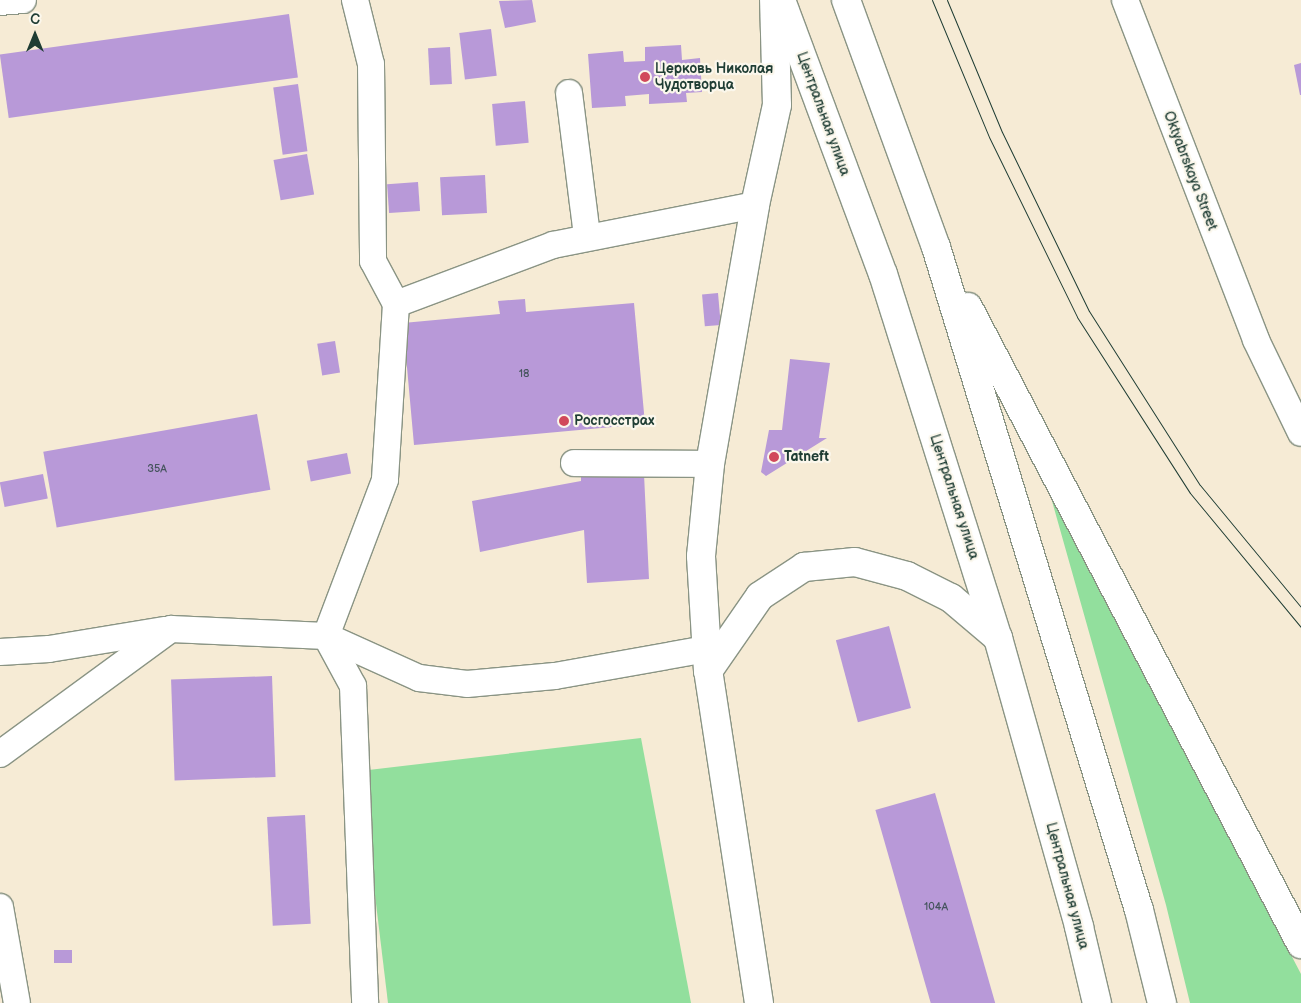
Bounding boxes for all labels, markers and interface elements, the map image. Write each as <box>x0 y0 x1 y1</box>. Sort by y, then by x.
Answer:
north arrow <box>10 10 60 60</box>
text: С <box>30 11 40 28</box>
street label: Центральная улица <box>793 50 853 178</box>
place label: Церковь Николая Чудотворца <box>655 61 773 94</box>
marker: Церковь Николая Чудотворца <box>639 71 651 83</box>
street label: Oktyabrskaya Street <box>1159 109 1221 233</box>
house number: 18 <box>519 367 529 381</box>
place label: Росгосстрах <box>574 413 654 429</box>
marker: Росгосстрах <box>558 415 570 427</box>
street label: Центральная улица <box>926 432 982 562</box>
place label: Tatneft <box>784 449 829 465</box>
marker: Tatneft <box>768 451 780 463</box>
house number: 35А <box>147 462 167 476</box>
street label: Центральная улица <box>1042 821 1092 951</box>
house number: 104А <box>924 900 948 914</box>

